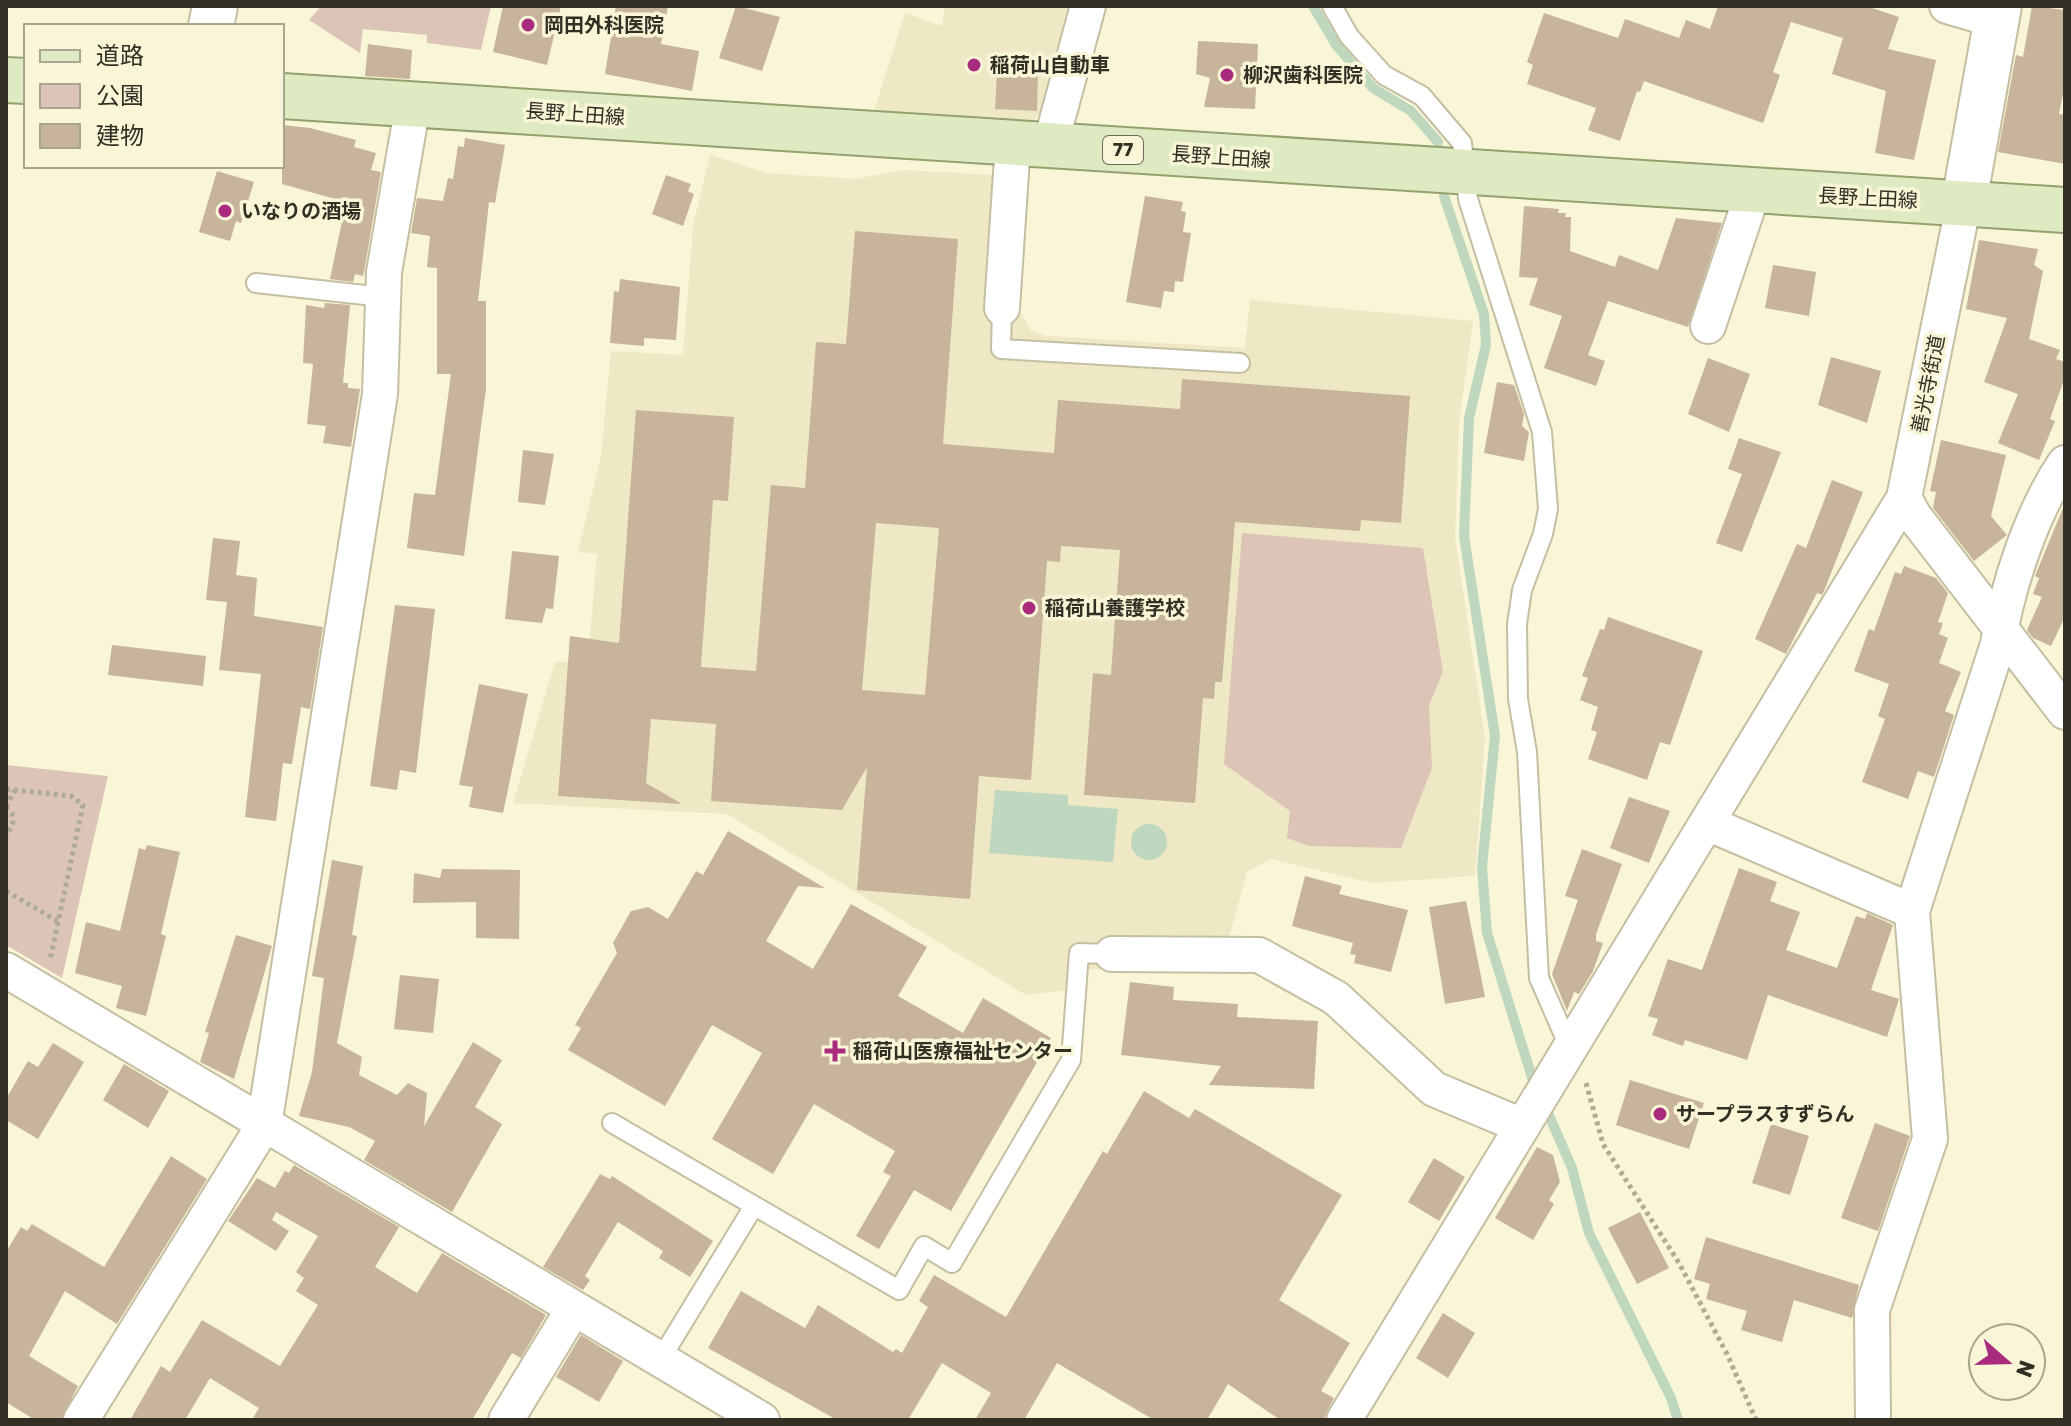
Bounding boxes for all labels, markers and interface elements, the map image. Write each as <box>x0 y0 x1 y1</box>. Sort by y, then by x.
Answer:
place label: 岡田外科医院 <box>544 13 664 37</box>
marker: 岡田外科医院 <box>519 16 537 34</box>
legend <box>24 24 284 168</box>
text: 道路 <box>96 42 144 70</box>
place label: 稲荷山自動車 <box>990 53 1110 77</box>
marker: 稲荷山自動車 <box>965 56 983 74</box>
place label: 柳沢歯科医院 <box>1243 63 1363 87</box>
marker: 柳沢歯科医院 <box>1218 66 1236 84</box>
text: 公園 <box>96 82 144 110</box>
street label: 長野上田線 <box>524 99 626 129</box>
text: 建物 <box>96 122 144 150</box>
road number: 77 <box>1103 136 1143 164</box>
street label: 長野上田線 <box>1170 142 1272 172</box>
street label: 長野上田線 <box>1817 183 1919 213</box>
place label: いなりの酒場 <box>241 199 361 223</box>
marker: いなりの酒場 <box>216 202 234 220</box>
street label: 善光寺街道 <box>1907 333 1949 435</box>
place label: 稲荷山養護学校 <box>1045 596 1185 620</box>
marker: 稲荷山養護学校 <box>1020 599 1038 617</box>
place label: 稲荷山医療福祉センター <box>853 1039 1073 1063</box>
marker: 稲荷山医療福祉センター <box>824 1040 846 1062</box>
place label: サープラスすずらん <box>1676 1102 1854 1126</box>
marker: サープラスすずらん <box>1651 1105 1669 1123</box>
north arrow <box>1967 1322 2047 1402</box>
text: N <box>2010 1357 2041 1381</box>

